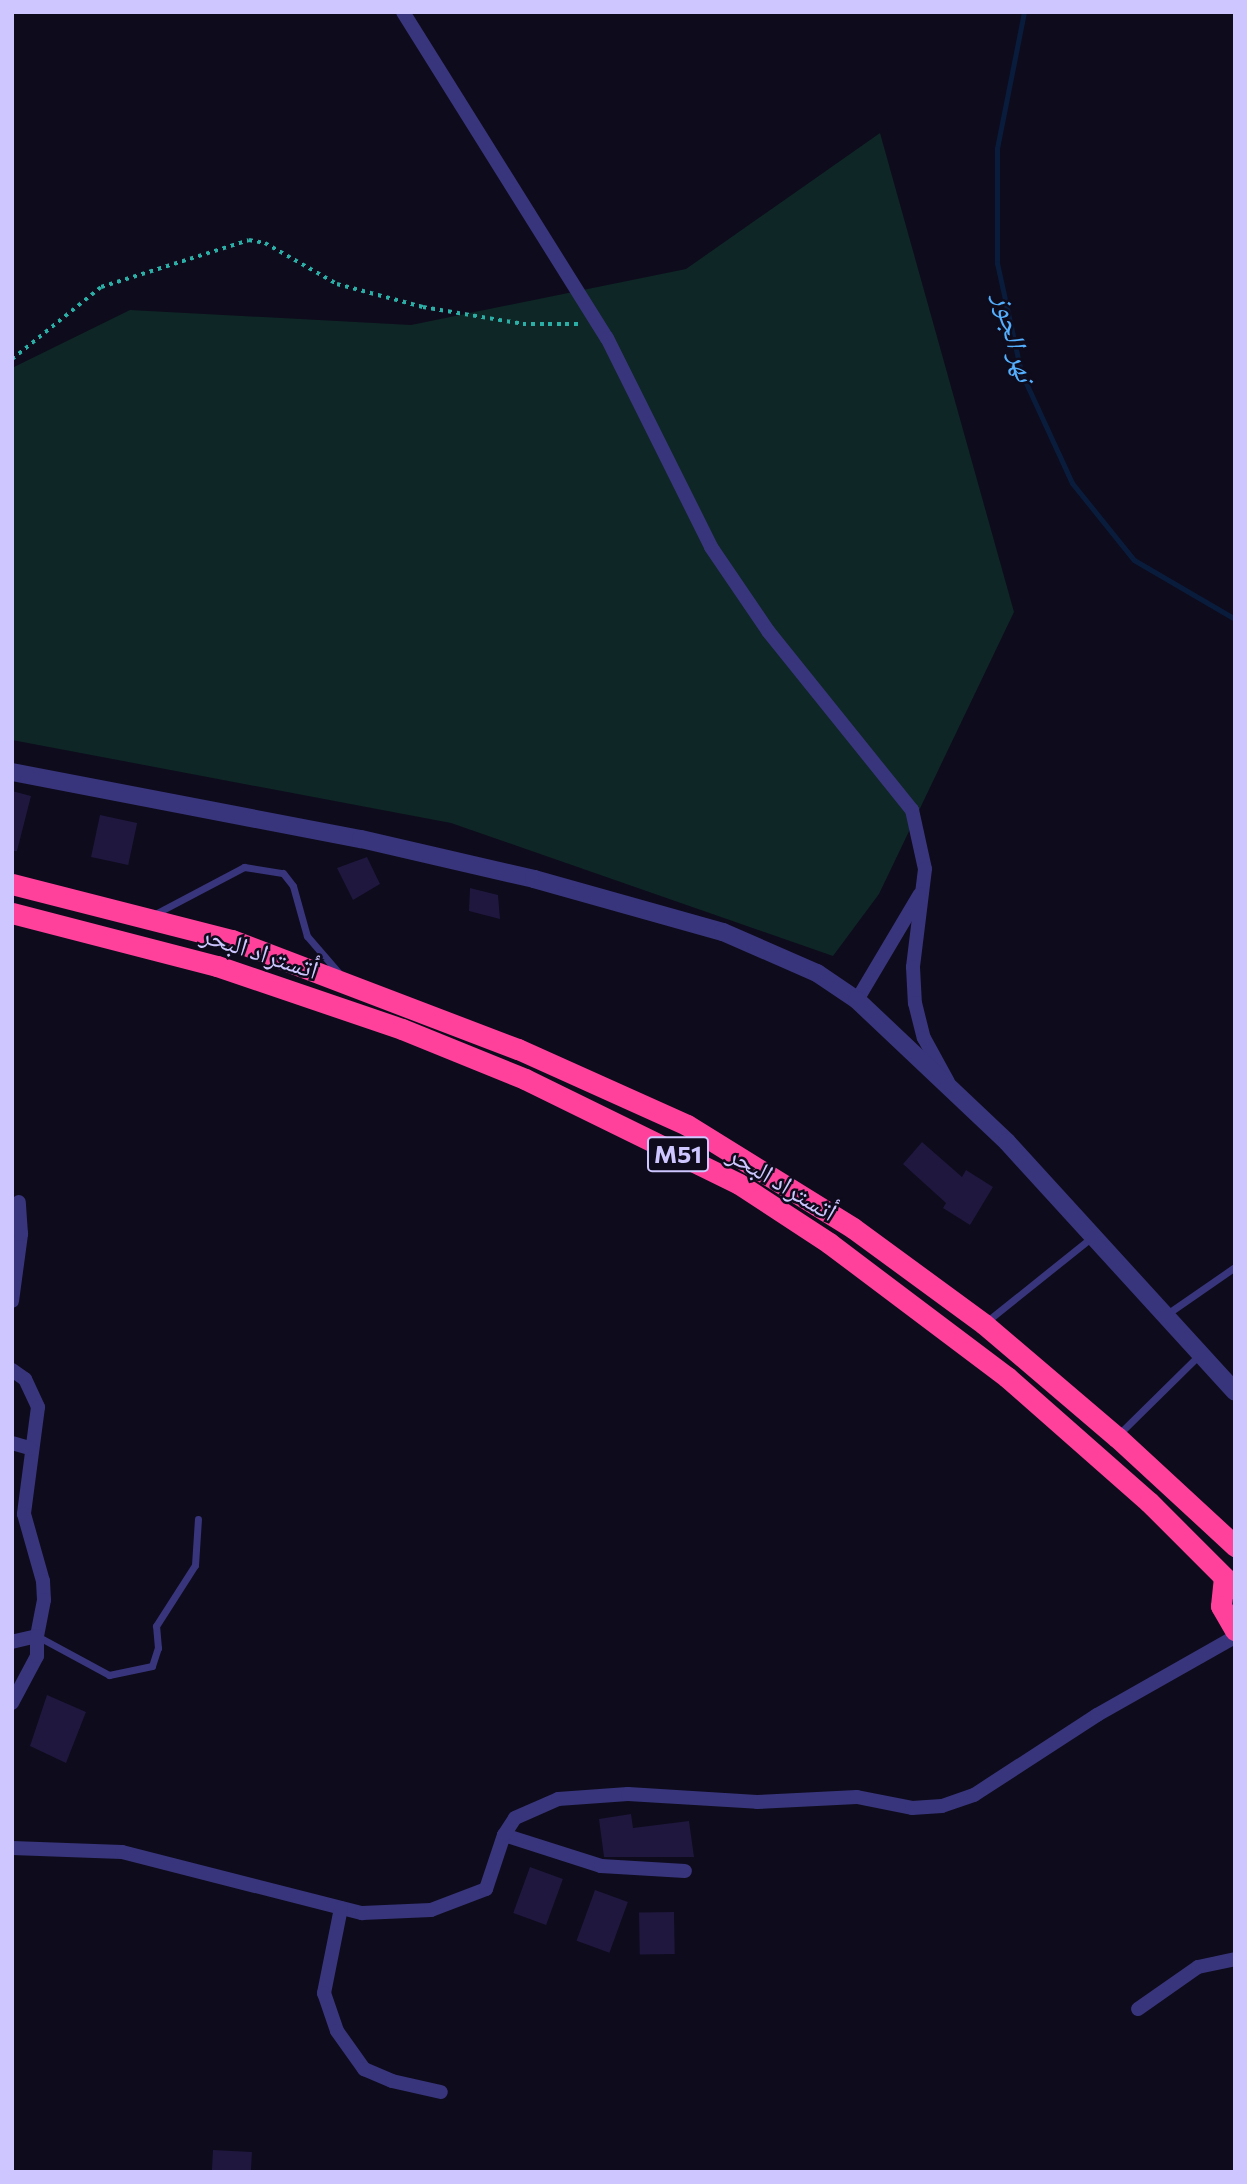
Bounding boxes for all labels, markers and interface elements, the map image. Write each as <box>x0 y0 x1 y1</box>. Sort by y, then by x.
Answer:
water label: نهر الجوز <box>988 289 1044 385</box>
street label: أتستراد البحر <box>198 917 322 985</box>
road number: M51 <box>646 1134 710 1174</box>
street label: أتستراد البحر <box>723 1137 843 1227</box>

